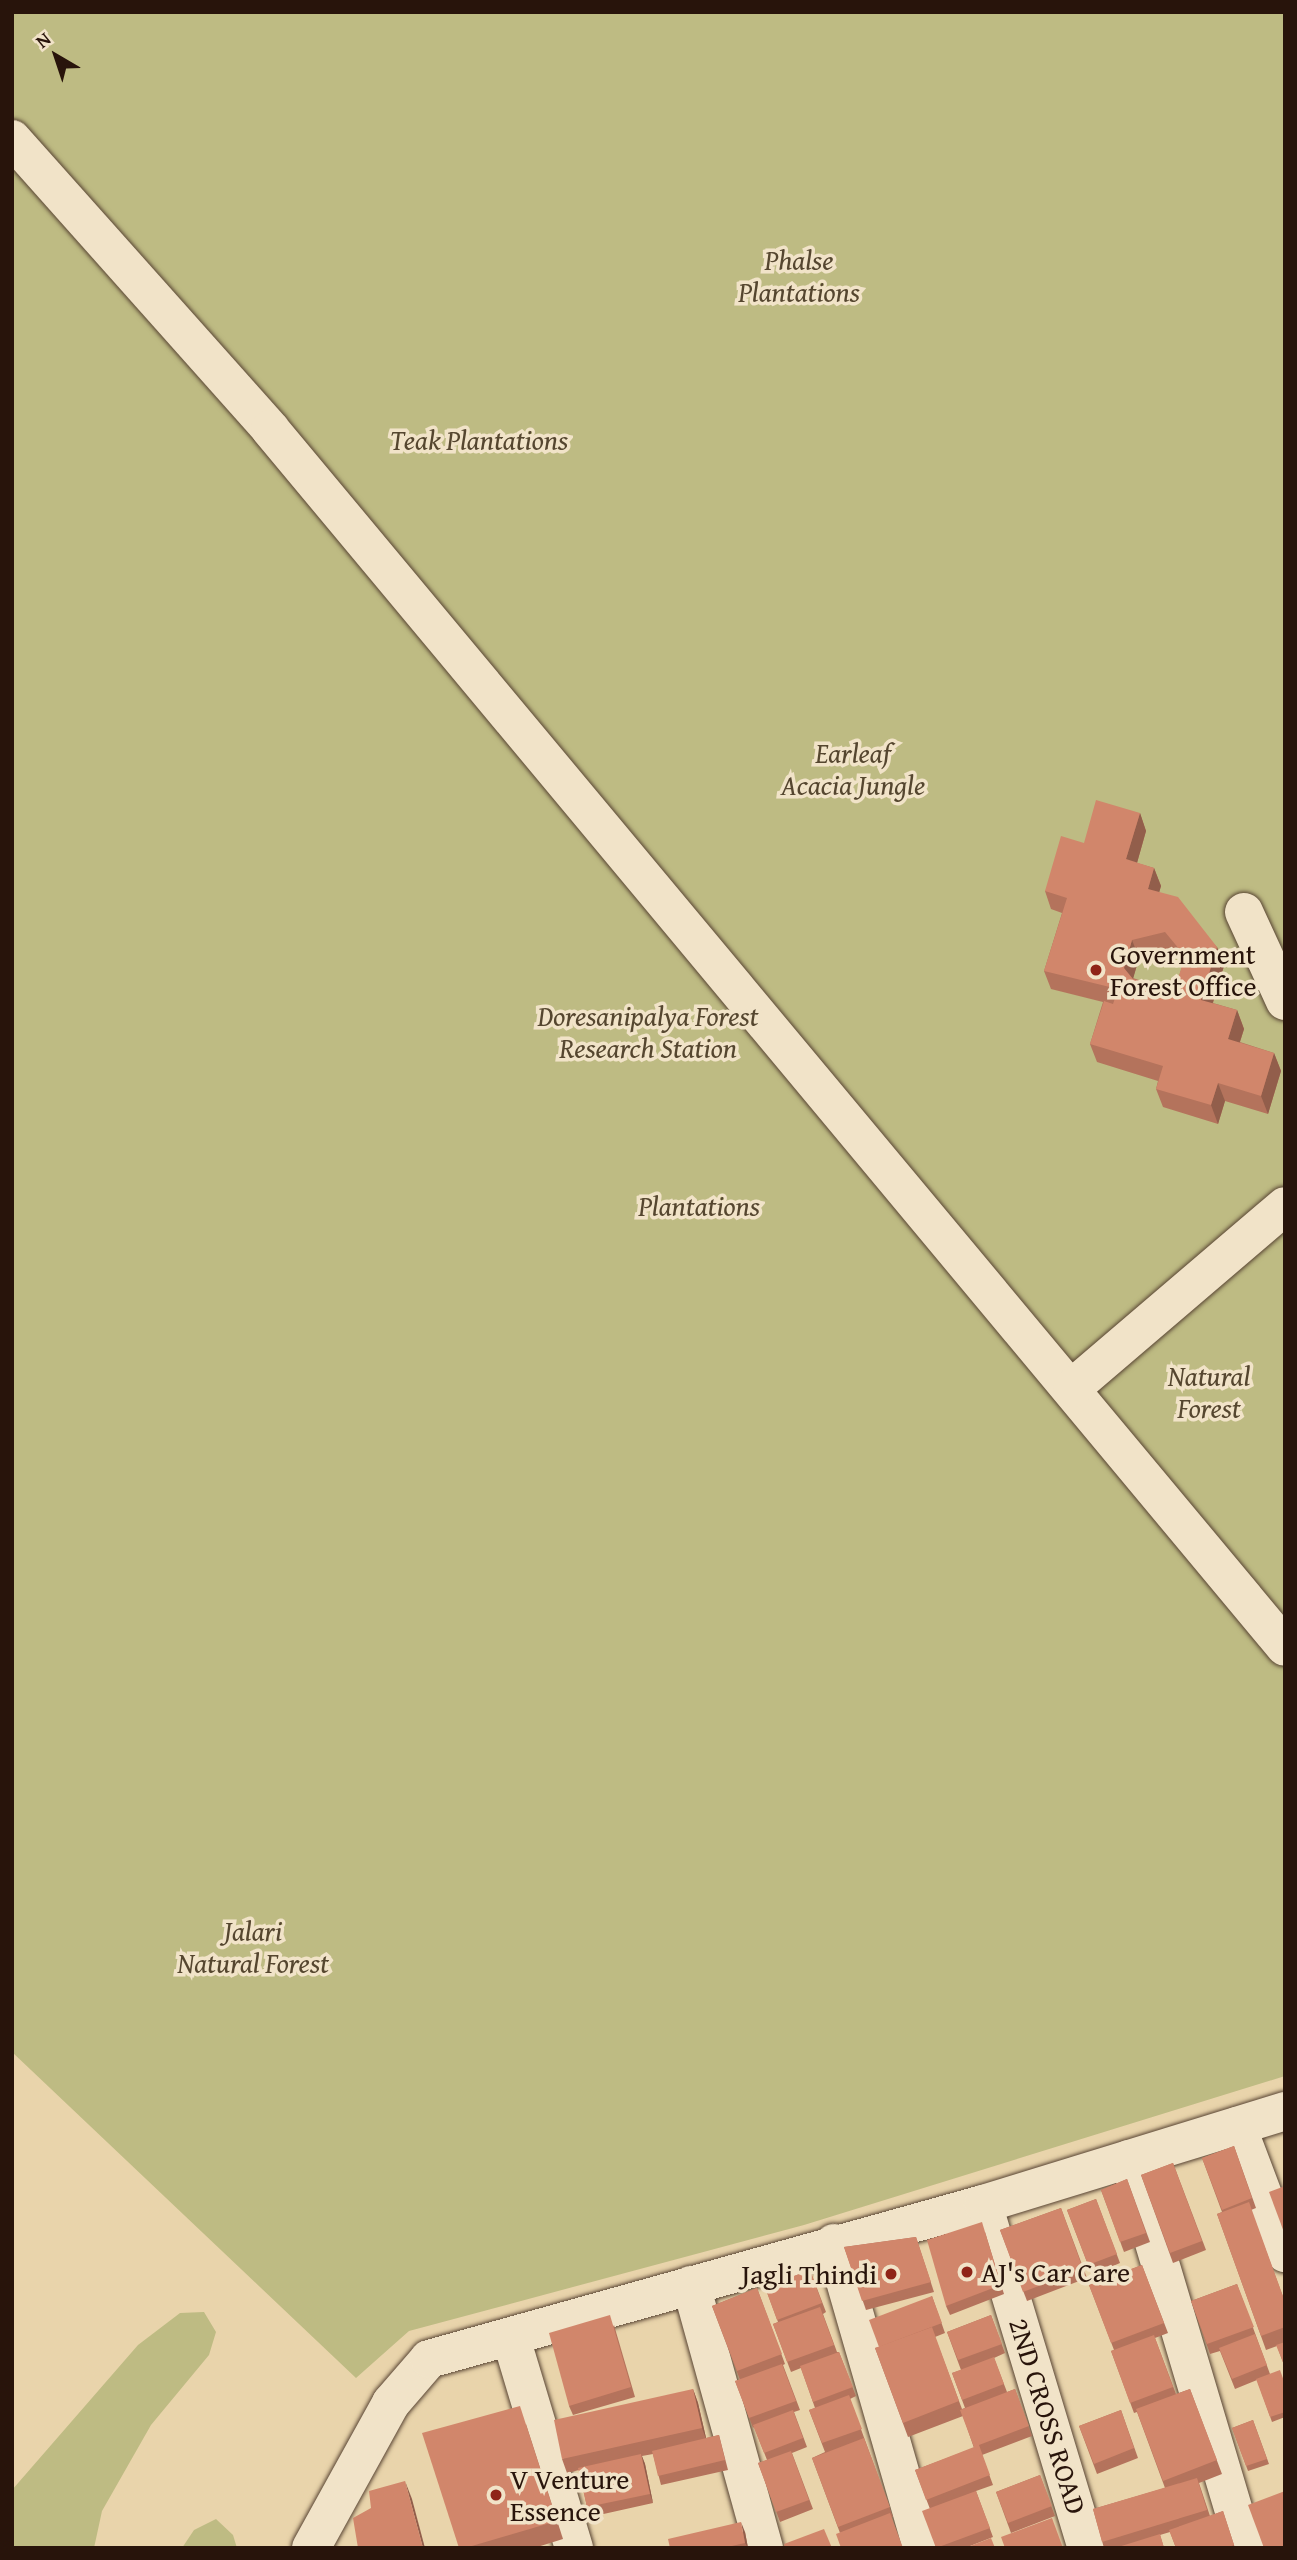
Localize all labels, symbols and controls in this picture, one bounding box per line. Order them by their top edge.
north arrow [21,21,91,91]
text: N [29,25,57,55]
park label: Phalse Plantations [738,243,860,309]
park label: Teak Plantations [390,423,568,457]
park label: Earleaf Acacia Jungle [781,736,925,802]
place label: Government Forest Office [1110,937,1257,1003]
marker: Government Forest Office [1088,962,1104,978]
park label: Doresanipalya Forest Research Station [538,999,758,1065]
park label: Plantations [638,1189,760,1223]
park label: Natural Forest [1168,1359,1250,1425]
park label: Jalari Natural Forest [177,1914,329,1980]
place label: AJ's Car Care [981,2255,1130,2289]
place label: Jagli Thindi [741,2257,877,2291]
marker: AJ's Car Care [959,2264,975,2280]
marker: Jagli Thindi [883,2266,899,2282]
street label: 2ND CROSS ROAD [1002,2314,1094,2518]
place label: V Venture Essence [510,2462,629,2528]
marker: V Venture Essence [488,2487,504,2503]

